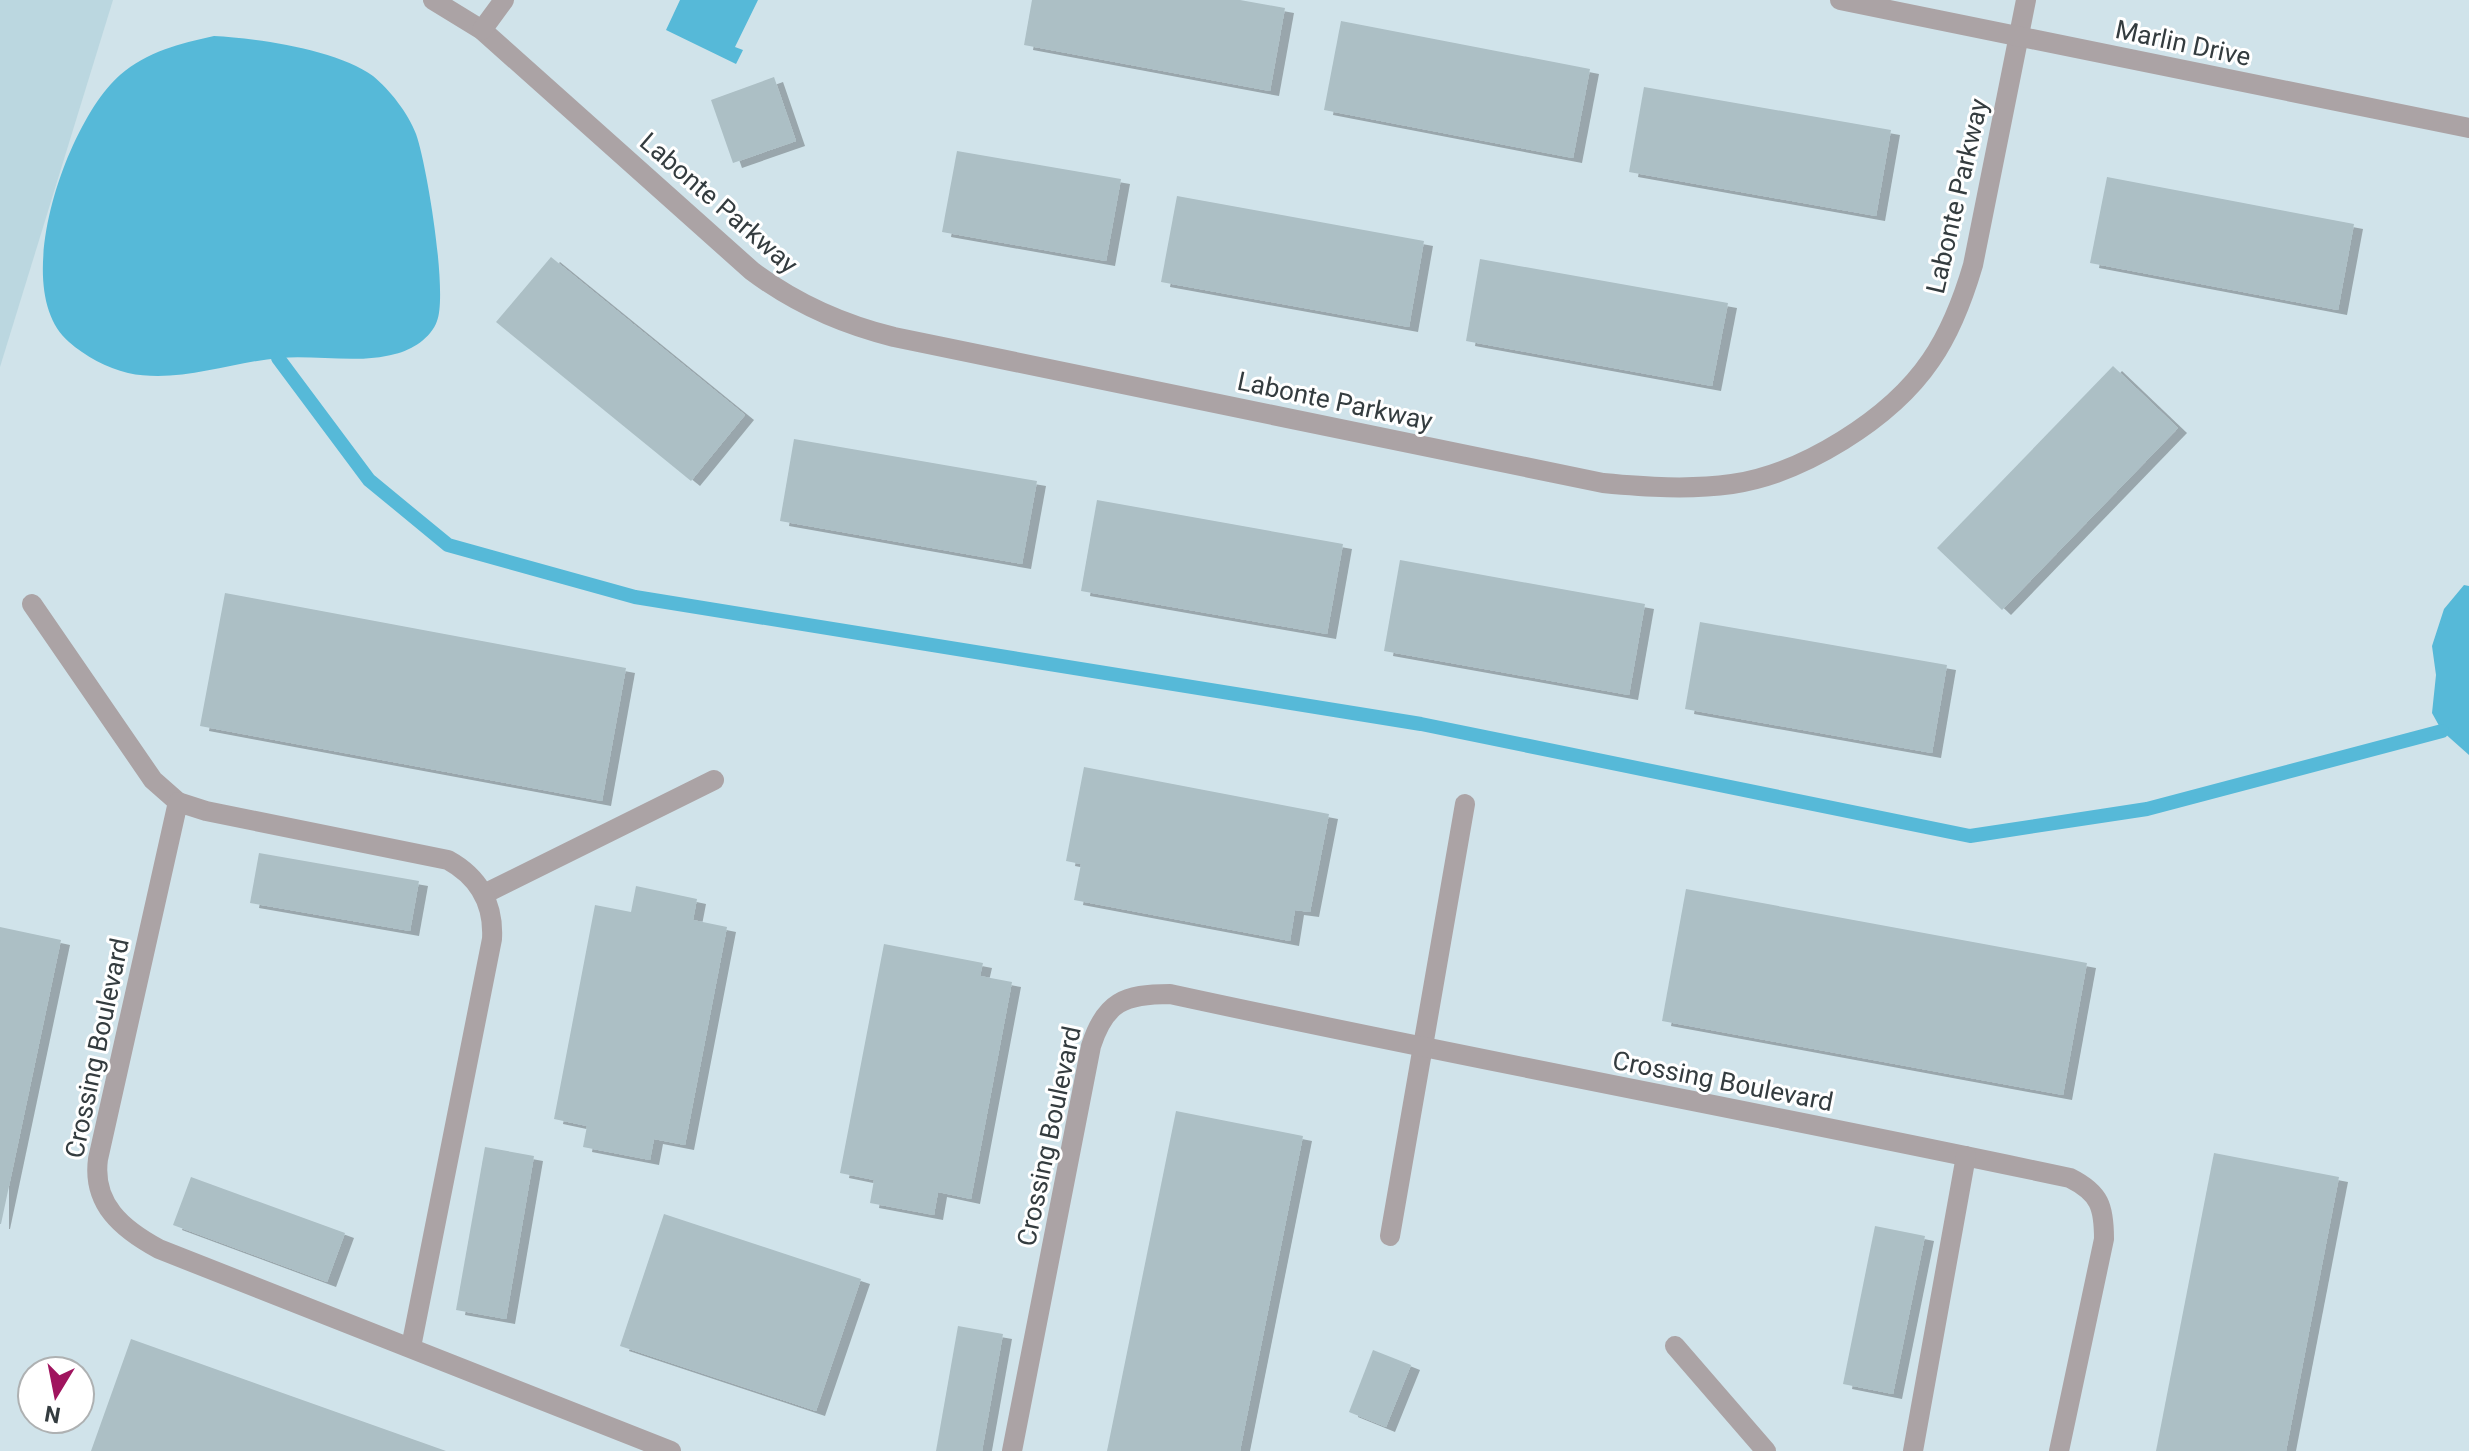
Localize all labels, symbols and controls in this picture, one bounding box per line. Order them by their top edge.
street label: Marlin Drive [2113,14,2253,72]
street label: Labonte Parkway [1920,96,1994,296]
street label: Labonte Parkway [634,126,804,280]
street label: Labonte Parkway [1235,366,1435,436]
street label: Crossing Boulevard [59,935,135,1161]
street label: Crossing Boulevard [1011,1023,1087,1249]
street label: Crossing Boulevard [1610,1045,1836,1117]
north arrow [16,1355,96,1435]
text: N [43,1401,62,1428]

